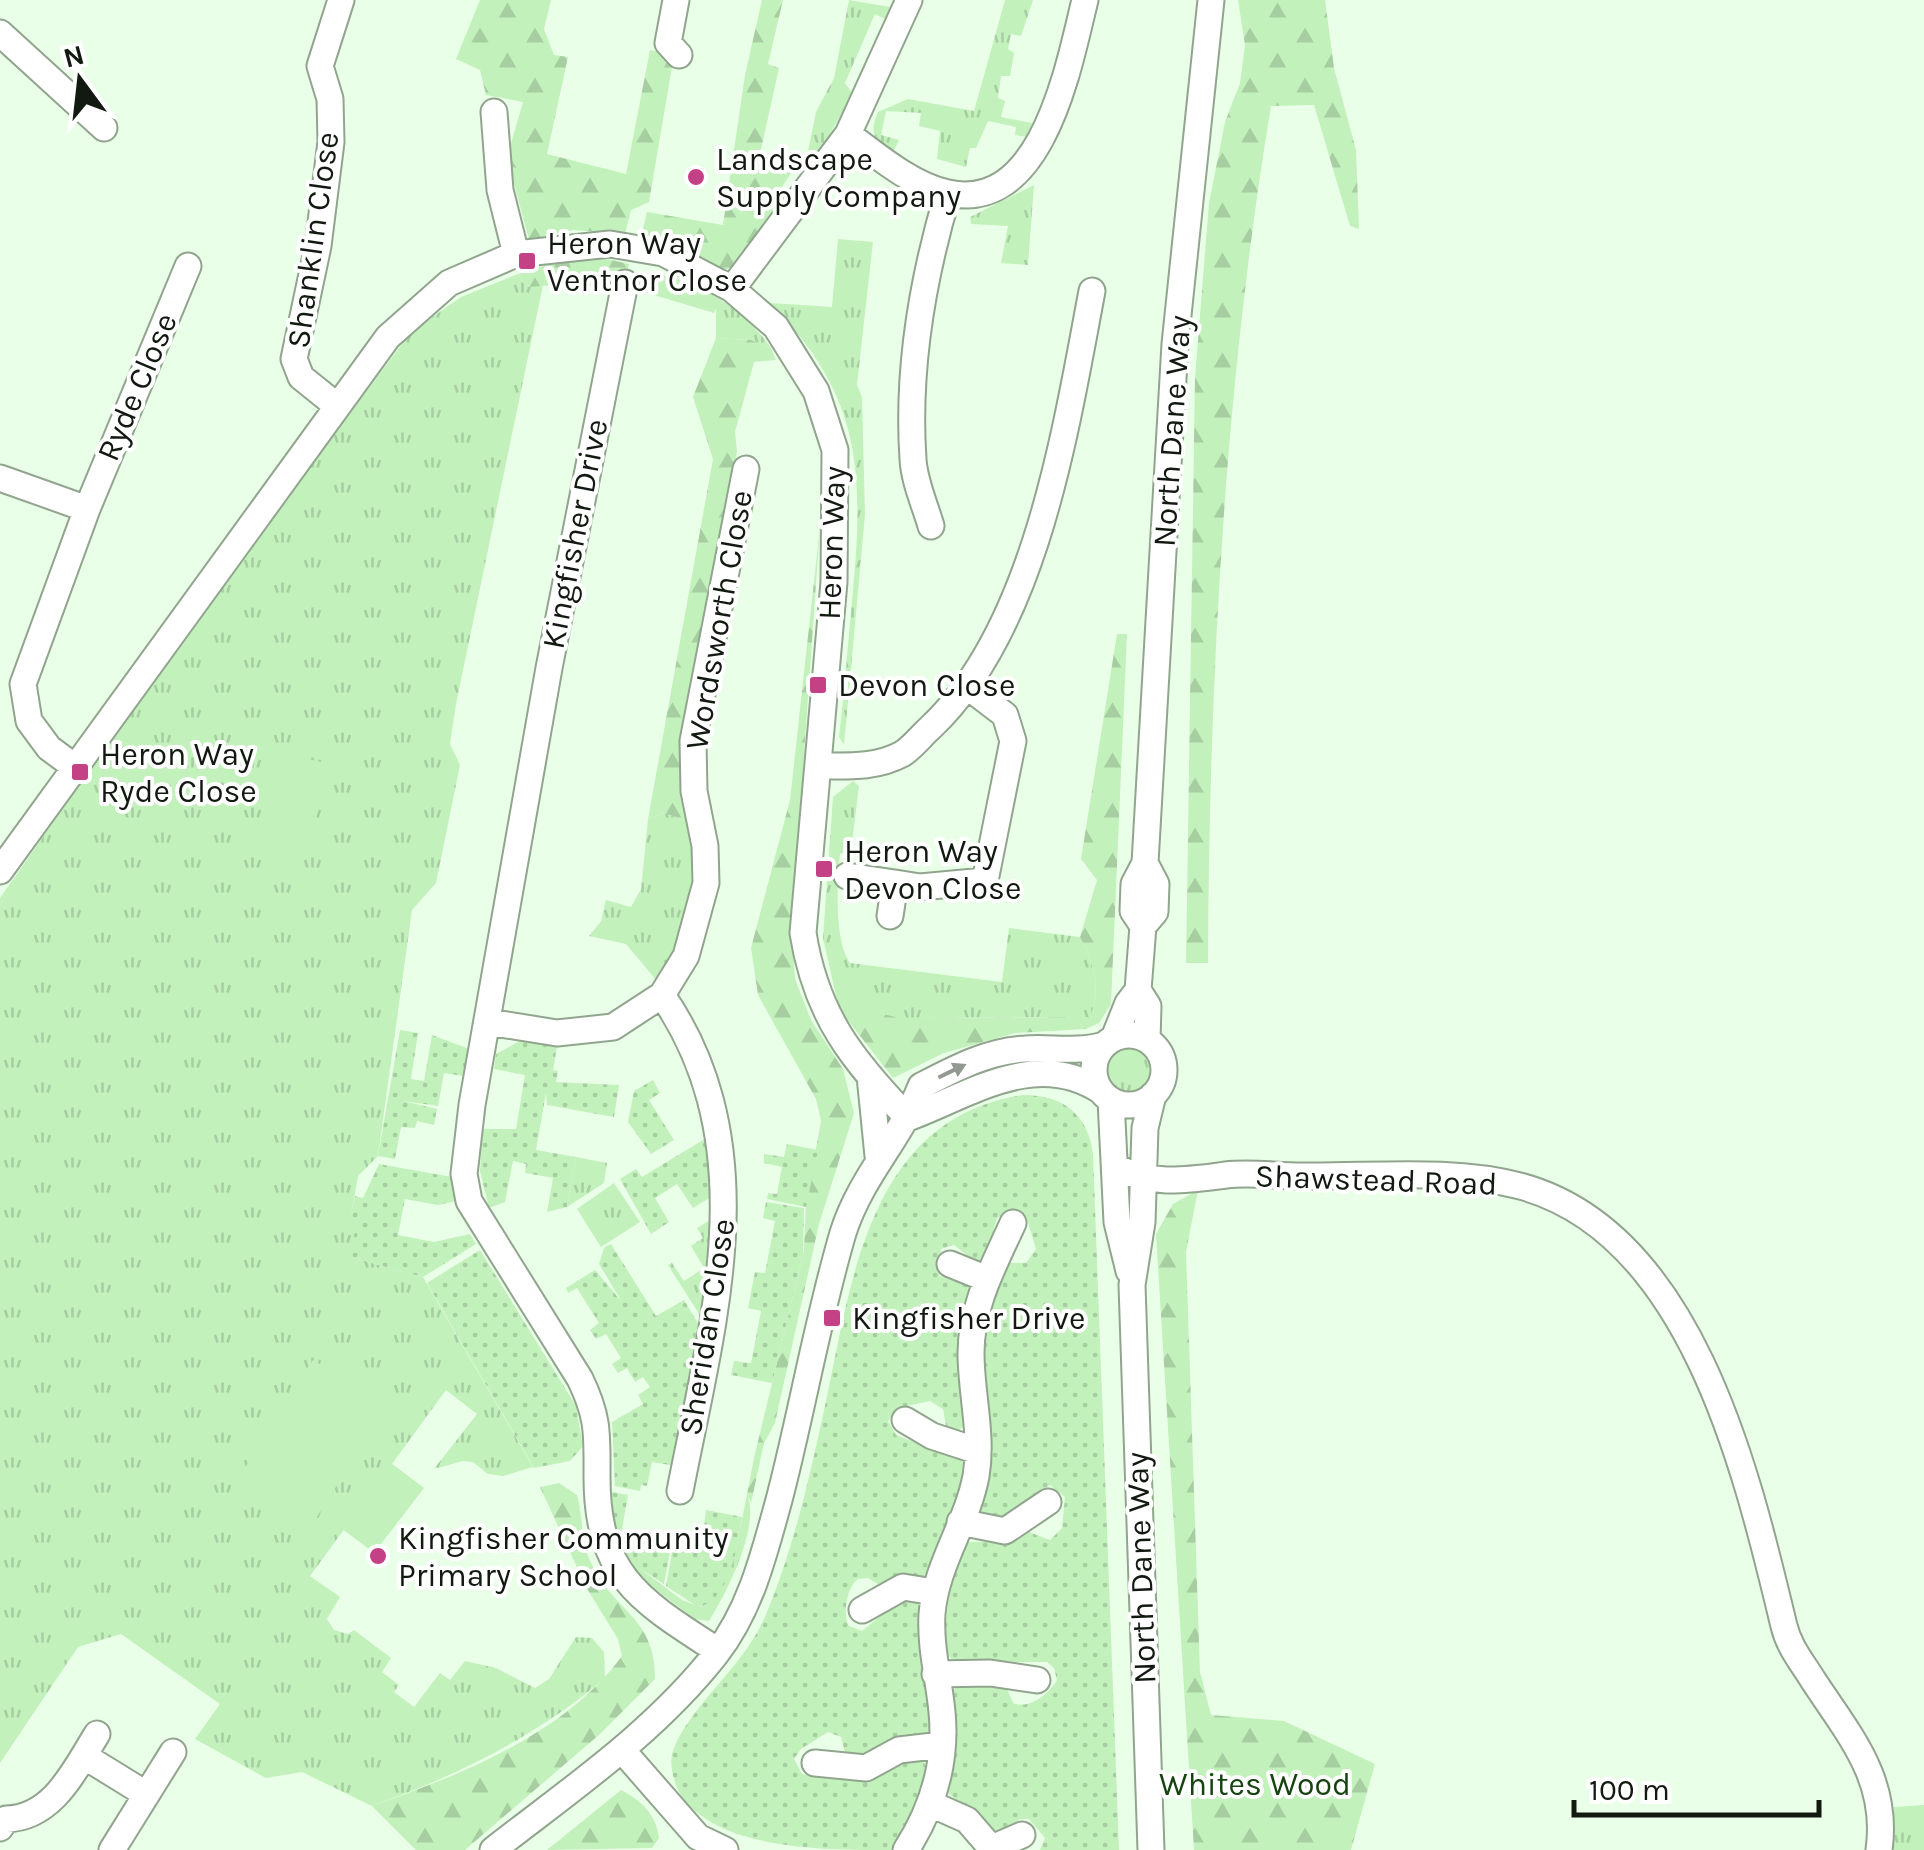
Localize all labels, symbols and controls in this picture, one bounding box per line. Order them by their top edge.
north arrow [30,30,130,130]
text: N [60,38,88,75]
street label: Shanklin Close [279,129,347,351]
place label: Landscape Supply Company [716,141,961,215]
marker: Landscape Supply Company [685,166,707,188]
place label: Heron Way Ventnor Close [547,225,747,299]
marker: Heron Way Ventnor Close [516,250,538,272]
street label: Ryde Close [89,308,185,466]
street label: North Dane Way [1145,314,1199,548]
street label: Kingfisher Drive [535,416,615,652]
street label: Heron Way [811,465,853,621]
street label: Wordsworth Close [678,487,760,753]
place label: Devon Close [838,667,1015,704]
marker: Devon Close [807,674,829,696]
place label: Heron Way Ryde Close [100,736,257,810]
marker: Heron Way Ryde Close [69,761,91,783]
place label: Heron Way Devon Close [844,833,1021,907]
marker: Heron Way Devon Close [813,858,835,880]
one-way arrow [937,1062,966,1079]
street label: Shawstead Road [1254,1157,1498,1203]
street label: Sheridan Close [672,1216,742,1438]
place label: Kingfisher Drive [852,1300,1085,1337]
marker: Kingfisher Drive [821,1307,843,1329]
street label: North Dane Way [1118,1451,1164,1685]
place label: Kingfisher Community Primary School [398,1520,729,1594]
marker: Kingfisher Community Primary School [367,1545,389,1567]
scale bar [1574,1755,1819,1817]
park label: Whites Wood [1159,1766,1351,1803]
text: 100 m [1589,1772,1670,1808]

